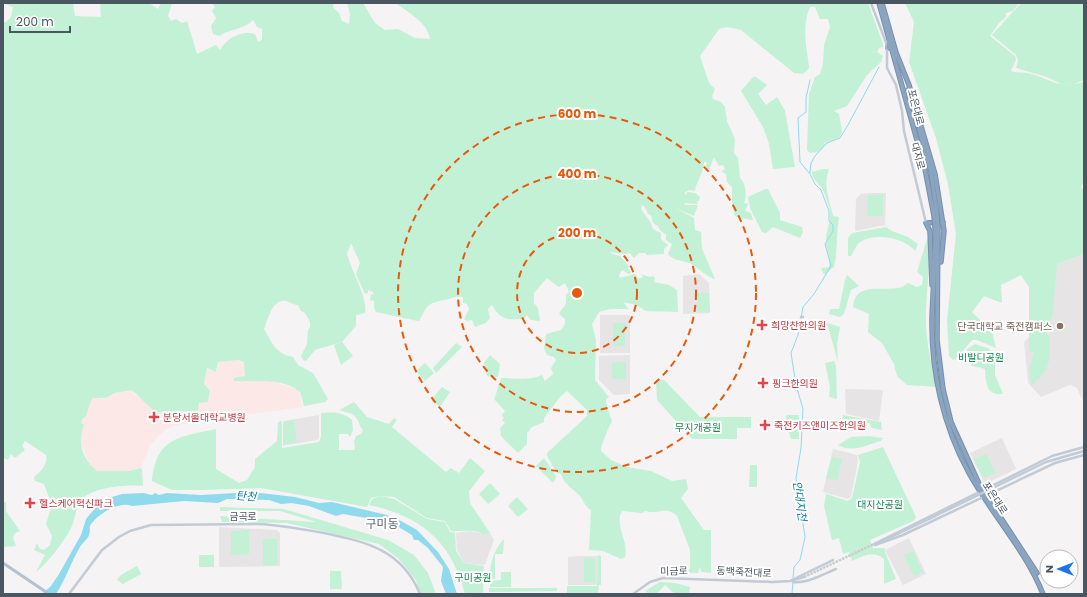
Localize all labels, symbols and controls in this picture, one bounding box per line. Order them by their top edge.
scale bar [10,8,70,34]
text: 200 m [16,13,54,30]
street label: 포은대로 [904,87,928,127]
text: 600 m [558,105,597,122]
street label: 대지로 [907,141,929,171]
text: 400 m [557,165,597,182]
text: 200 m [558,224,596,241]
centre of rings [570,286,584,300]
place label: 희망찬한의원 [771,318,826,333]
marker: 희망찬한의원 [756,319,768,331]
place label: 단국대학교 죽전캠퍼스 [957,319,1052,334]
marker: 단국대학교 죽전캠퍼스 [1055,321,1065,331]
park label: 비발디공원 [958,350,1004,365]
place label: 핑크한의원 [772,376,818,391]
marker: 핑크한의원 [757,377,769,389]
place label: 분당서울대학교병원 [163,410,246,425]
marker: 분당서울대학교병원 [148,411,160,423]
place label: 죽전키즈앤미즈한의원 [774,418,866,433]
marker: 죽전키즈앤미즈한의원 [759,419,771,431]
park label: 무지개공원 [675,420,721,435]
street label: 포은대로 [979,478,1011,518]
water label: 안대지천 [789,480,811,524]
water label: 탄천 [235,487,259,505]
place label: 헬스케어혁신파크 [39,496,113,511]
marker: 헬스케어혁신파크 [24,497,36,509]
park label: 대지산공원 [857,497,903,512]
street label: 금곡로 [229,509,257,524]
district label: 구미동 [365,515,399,532]
north arrow [1039,549,1079,589]
street label: 미금로 [660,563,688,579]
street label: 동백죽전대로 [716,563,772,581]
text: N [1041,565,1057,573]
park label: 구미공원 [455,570,491,585]

